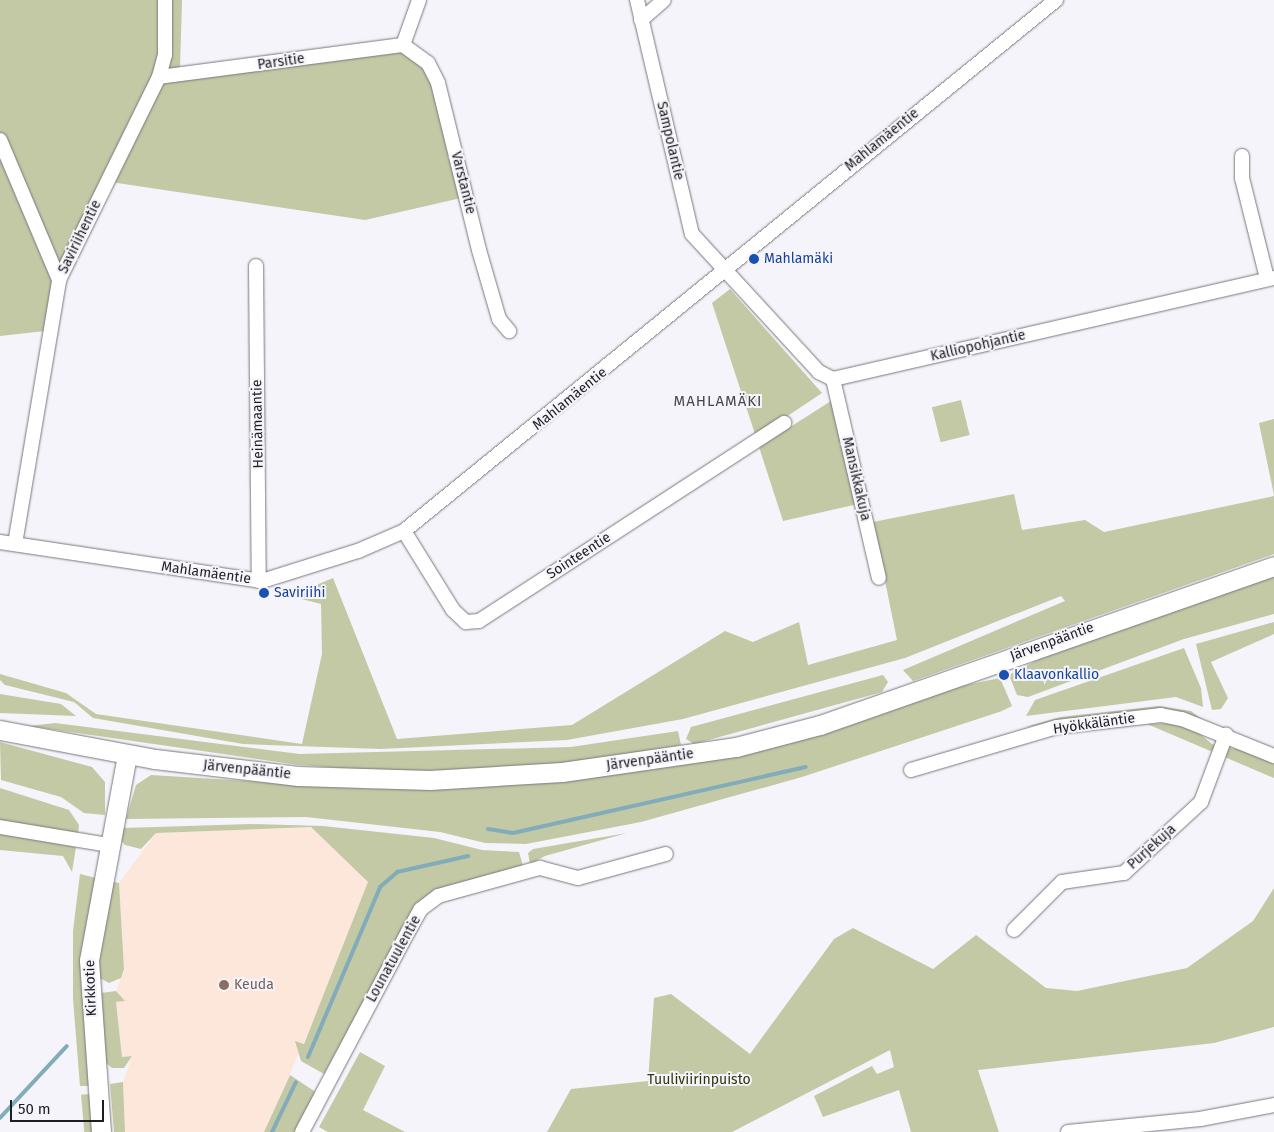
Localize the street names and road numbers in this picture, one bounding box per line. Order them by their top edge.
street label: Parsitie [256,50,306,74]
street label: Sampolantie [653,100,687,182]
street label: Mahlamäentie [842,105,922,175]
street label: Varstantie [447,150,479,216]
street label: Saviriihentie [55,197,105,277]
street label: Kalliopohjantie [929,327,1027,365]
street label: Mahlamäentie [530,364,610,434]
street label: Heinämaantie [249,379,267,469]
street label: Mansikkakuja [838,435,874,523]
street label: Sointeentie [544,529,614,583]
street label: Mahlamäentie [160,558,252,588]
street label: Järvenpääntie [1008,619,1096,665]
street label: Hyökkäläntie [1052,710,1136,738]
street label: Järvenpääntie [605,746,695,774]
street label: Järvenpääntie [202,757,292,783]
street label: Purjekuja [1124,821,1180,873]
street label: Lounatuulentie [363,913,425,1005]
street label: Kirkkotie [82,959,100,1017]

